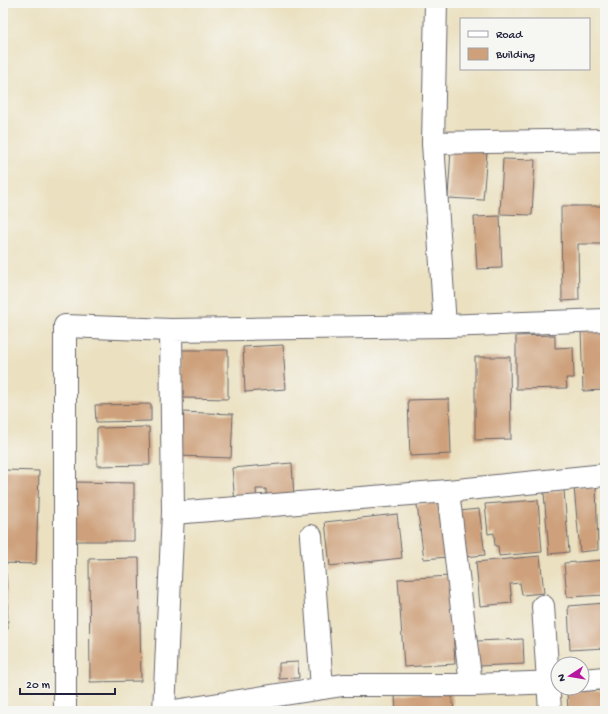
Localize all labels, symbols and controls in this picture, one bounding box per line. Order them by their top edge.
legend [460,18,590,70]
text: Road [496,29,523,43]
text: Building [495,49,535,63]
north arrow [550,656,590,696]
scale bar [20,670,115,696]
text: N [556,673,569,682]
text: 20 m [26,679,51,693]

